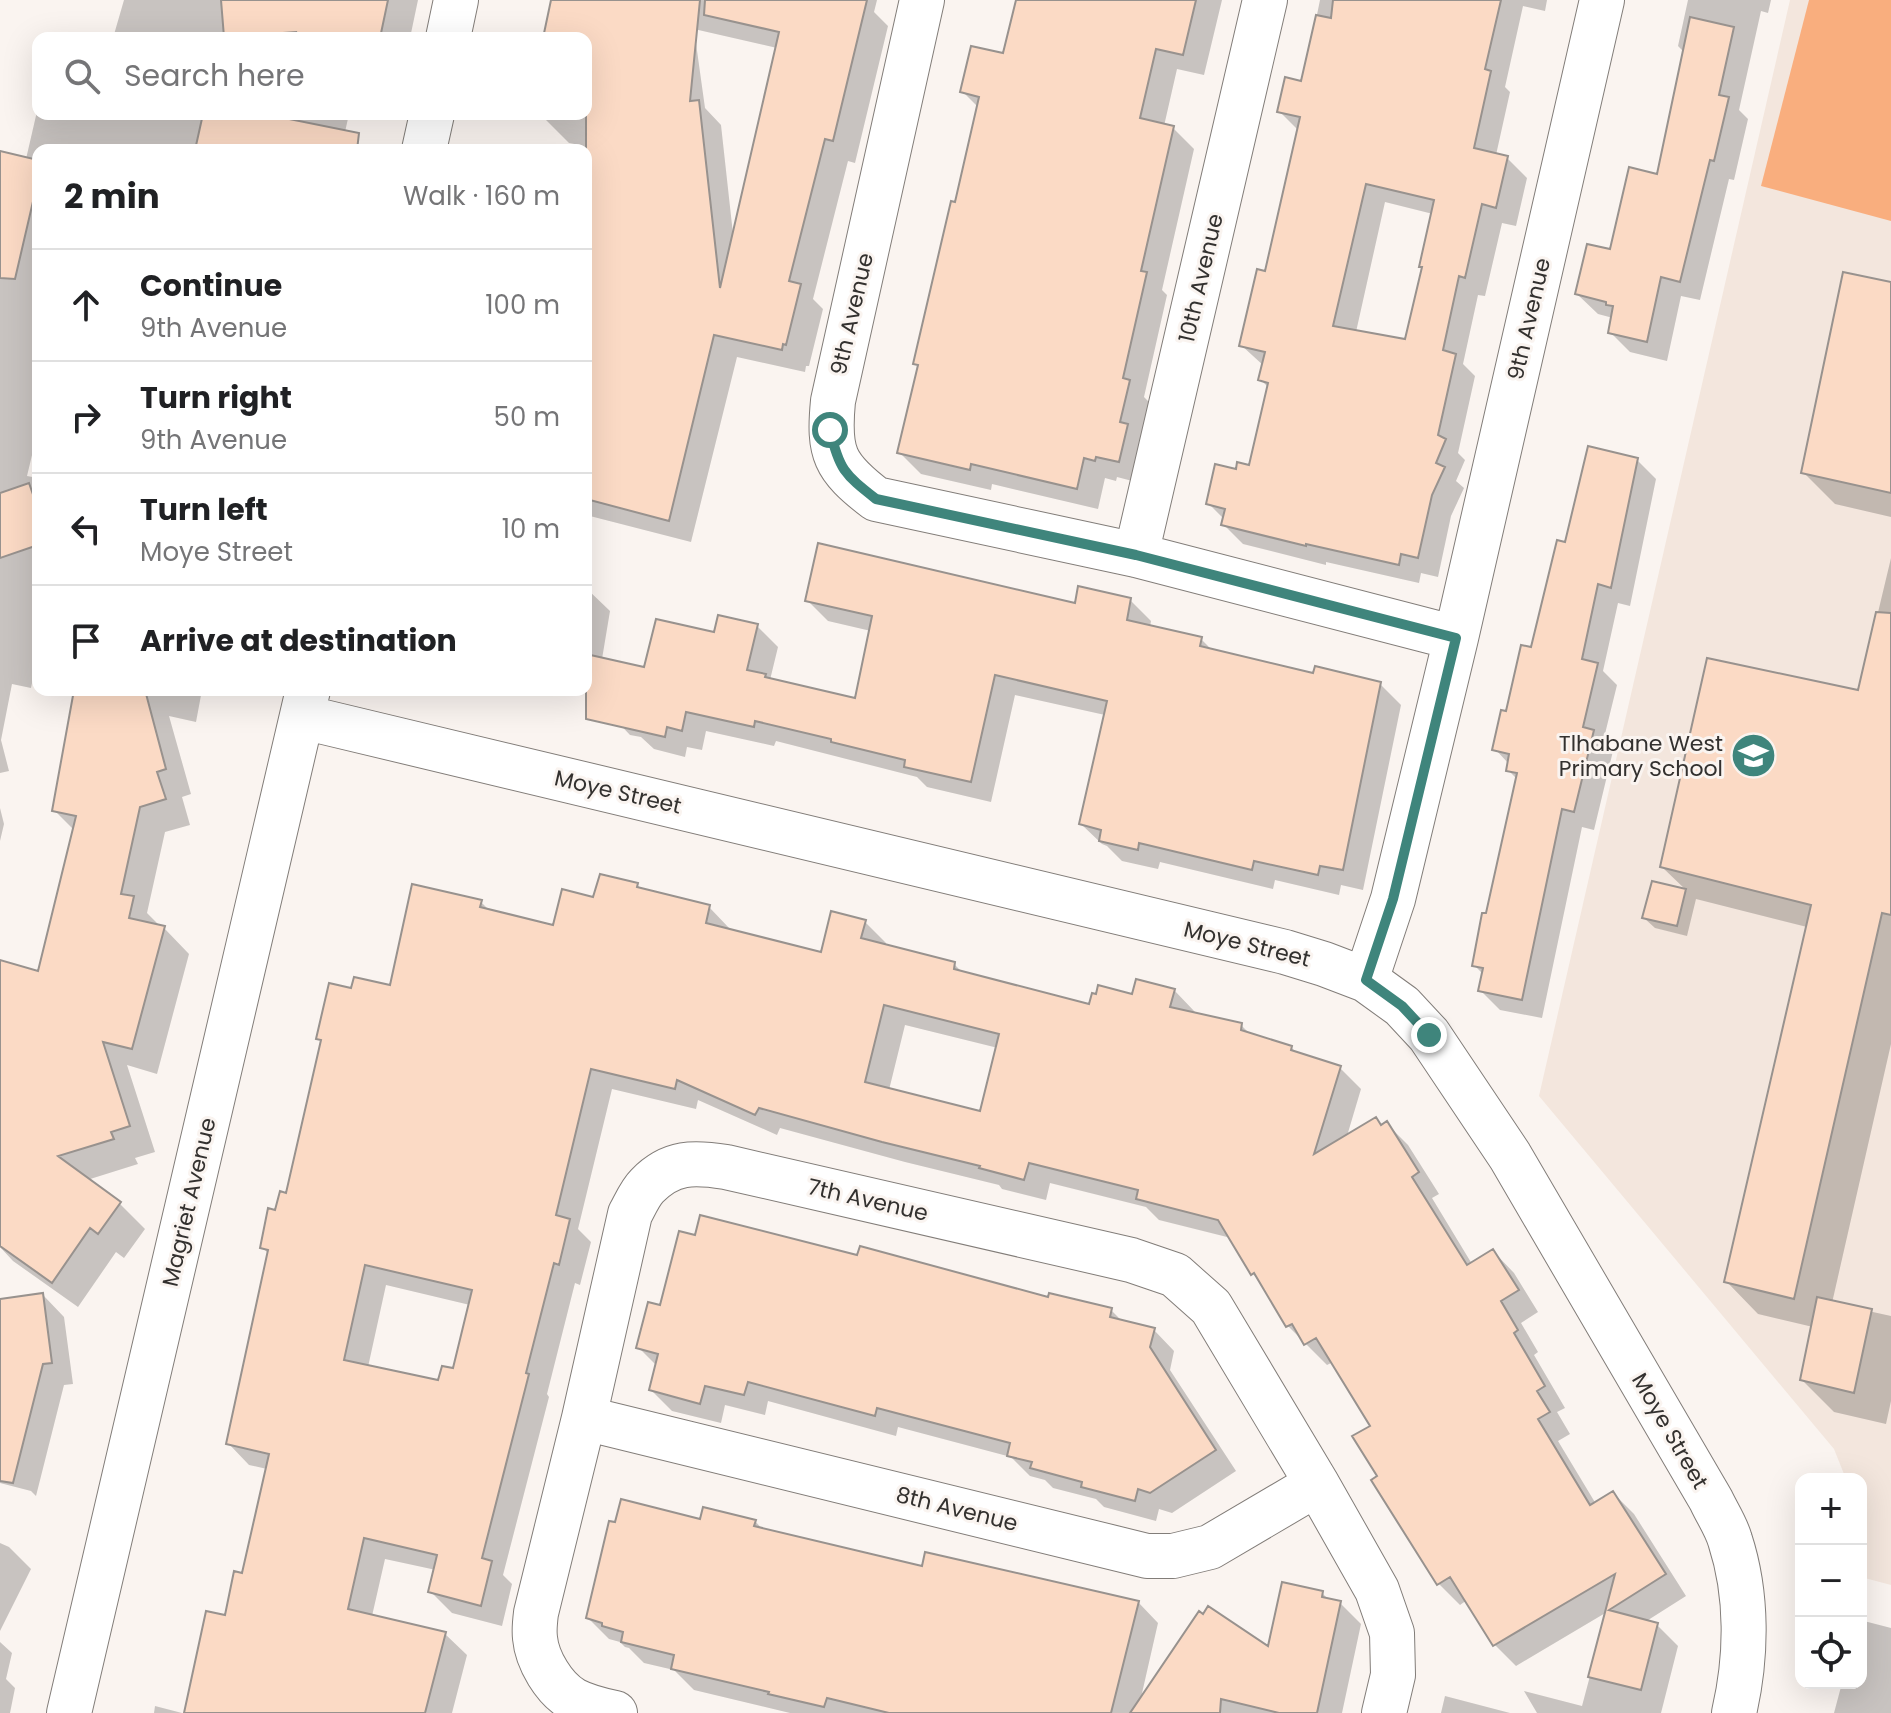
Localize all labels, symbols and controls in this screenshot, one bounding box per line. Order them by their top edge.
search box [32,32,592,120]
icon: search [60,54,104,98]
text: Search here [124,54,305,97]
text: 2 min [64,172,160,220]
text: Walk · 160 m [403,178,560,214]
street label: 10th Avenue [1171,210,1231,346]
street label: 9th Avenue [823,250,881,378]
street label: 9th Avenue [1500,255,1558,383]
text: Continue [140,264,282,307]
icon: ahead [64,283,108,327]
text: 100 m [485,287,560,323]
text: 9th Avenue [140,310,287,346]
text: Turn right [140,376,292,419]
icon: right [64,395,108,439]
text: 50 m [494,399,560,435]
route start [812,412,848,448]
text: 9th Avenue [140,422,287,458]
text: Turn left [140,488,268,531]
icon: left [64,507,108,551]
text: 10 m [502,511,560,547]
text: Moye Street [140,534,293,570]
icon: arrive [64,619,108,663]
text: Arrive at destination [140,619,457,662]
place label: Tlhabane West Primary School [1559,728,1723,784]
school or university icon: Tlhabane West Primary School [1730,732,1778,780]
street label: Moye Street [551,762,685,822]
street label: Moye Street [1180,913,1314,975]
route end [1411,1017,1447,1053]
street label: Magriet Avenue [155,1115,223,1289]
street label: 7th Avenue [805,1171,931,1229]
street label: Moye Street [1624,1367,1716,1495]
map controls [1795,1473,1867,1689]
button: + [1795,1473,1867,1545]
street label: 8th Avenue [893,1479,1021,1539]
button: − [1795,1545,1867,1617]
button: locate [1795,1617,1867,1689]

